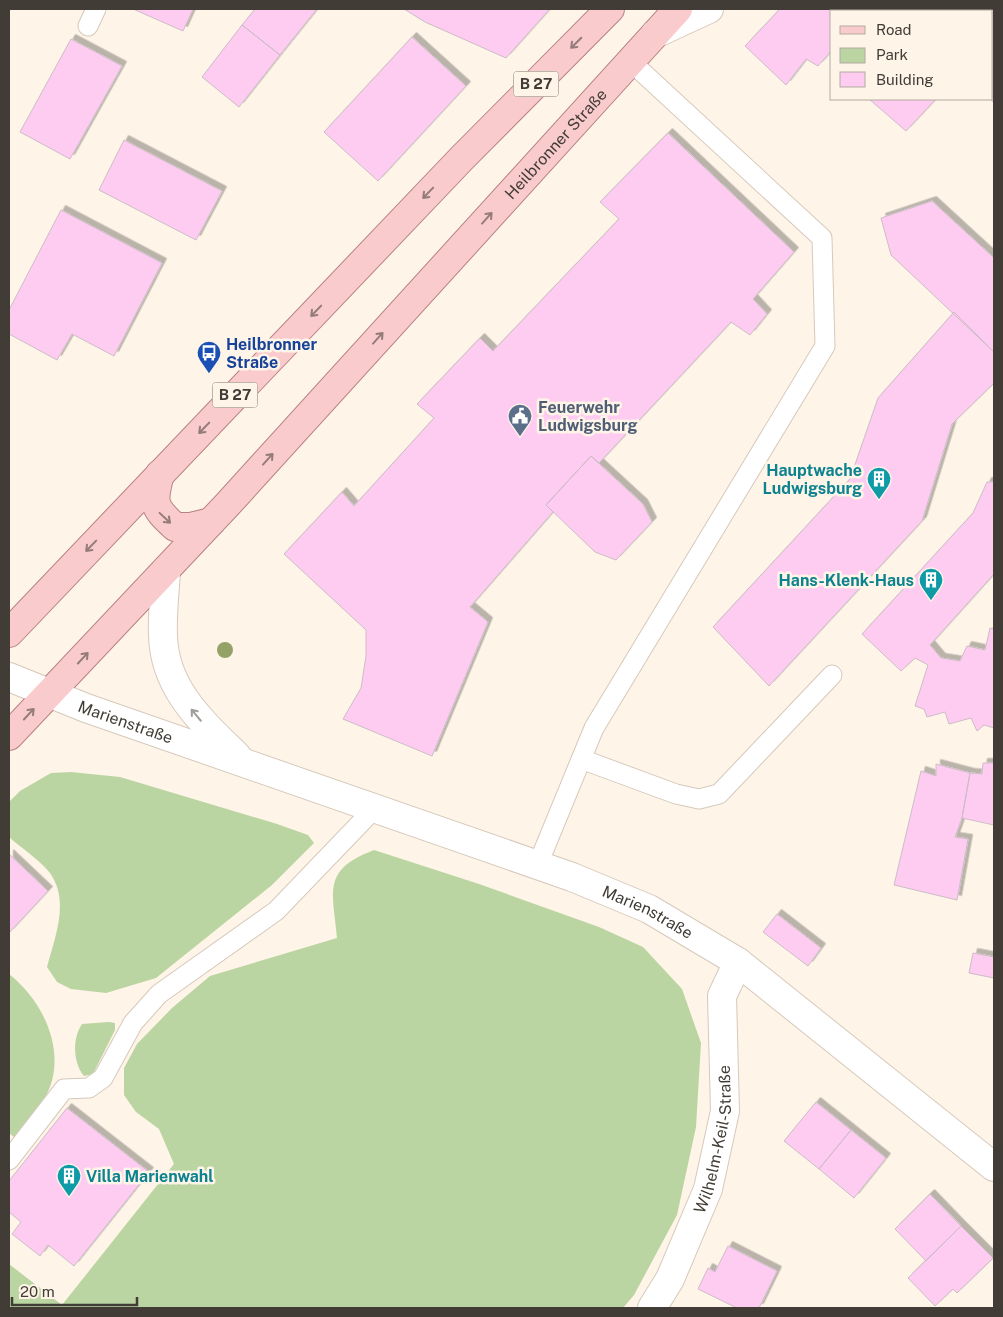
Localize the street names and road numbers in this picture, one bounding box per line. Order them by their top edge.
road number: B 27 [514,72,558,96]
street label: Heilbronner Straße [501,85,611,203]
road number: B 27 [212,382,258,408]
street label: Marienstraße [75,697,175,747]
street label: Marienstraße [600,882,696,943]
street label: Wilhelm-Keil-Straße [690,1065,735,1216]

